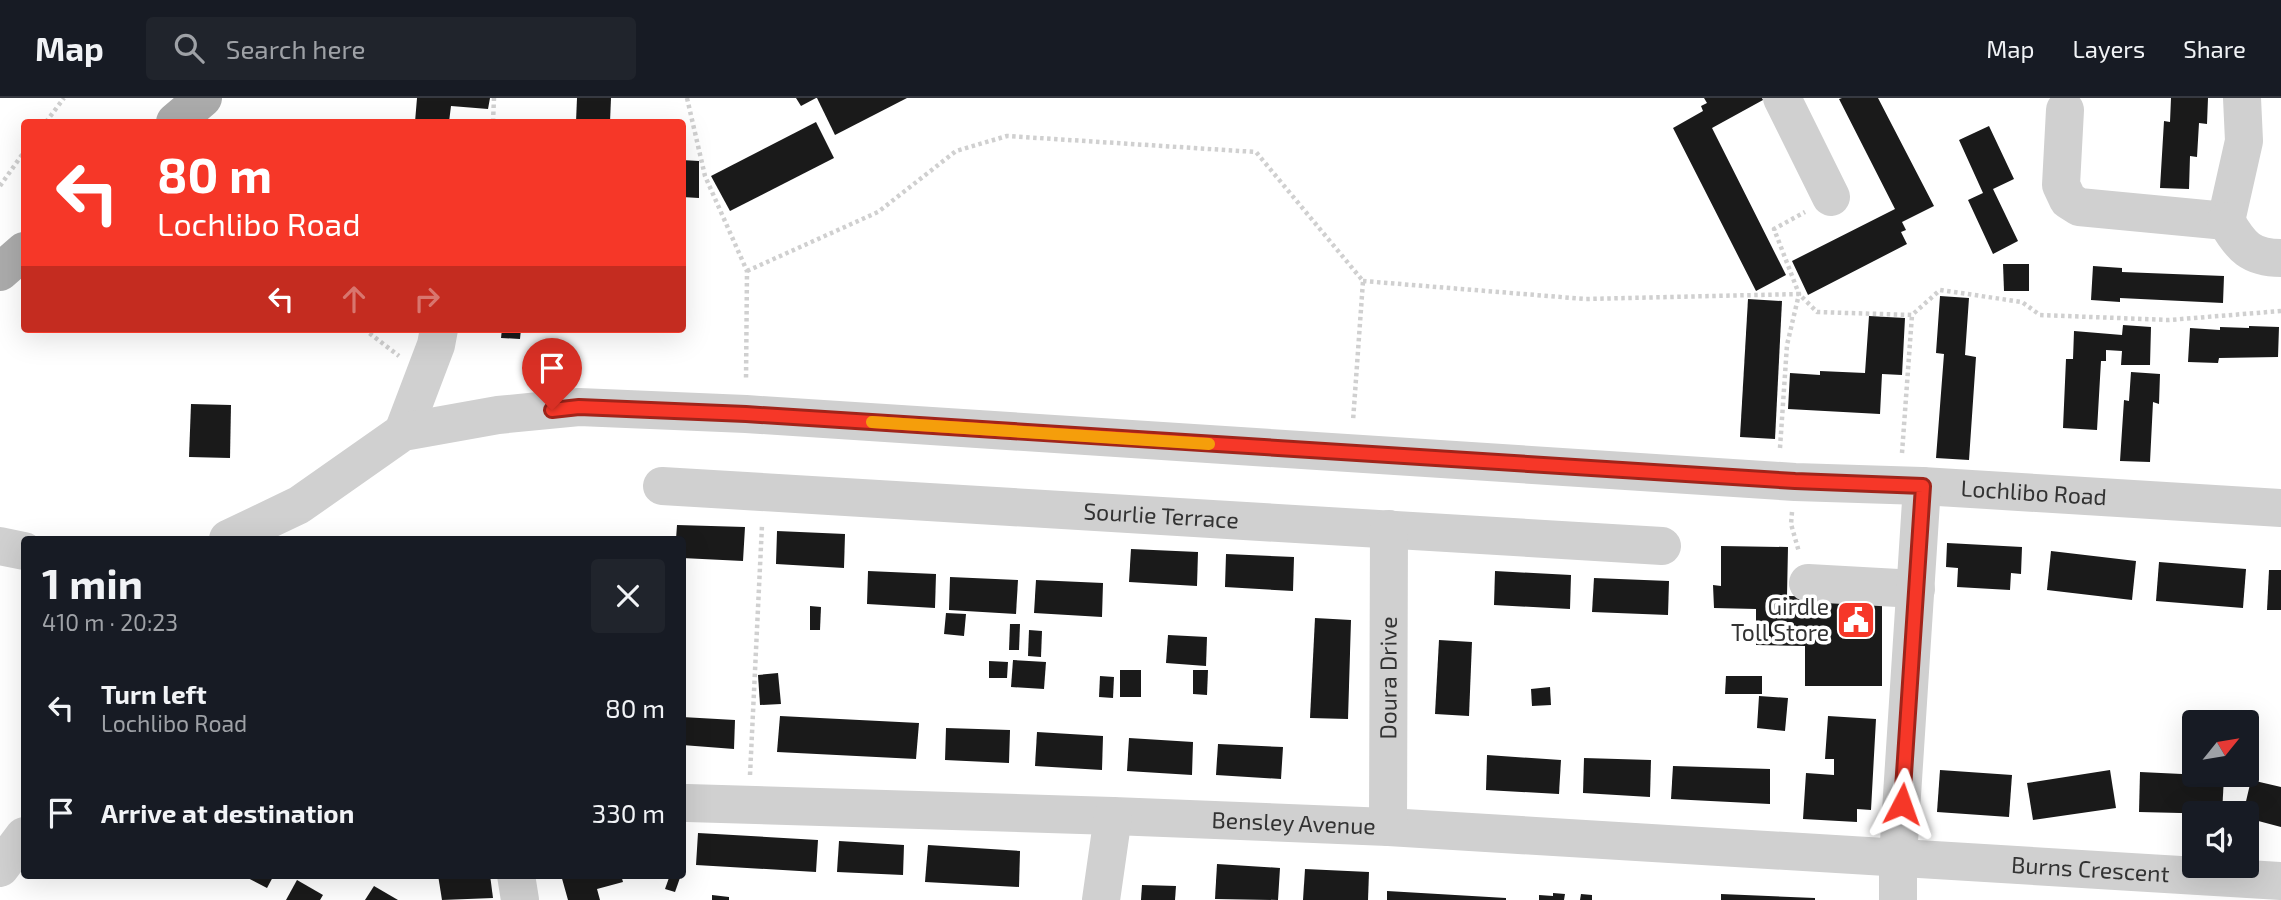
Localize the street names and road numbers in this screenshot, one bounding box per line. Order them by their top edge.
street label: Lochlibo Road [1960,473,2108,510]
street label: Sourlie Terrace [1083,496,1240,534]
street label: Doura Drive [1373,616,1402,740]
street label: Bensley Avenue [1211,805,1376,839]
street label: Burns Crescent [2010,850,2171,887]

